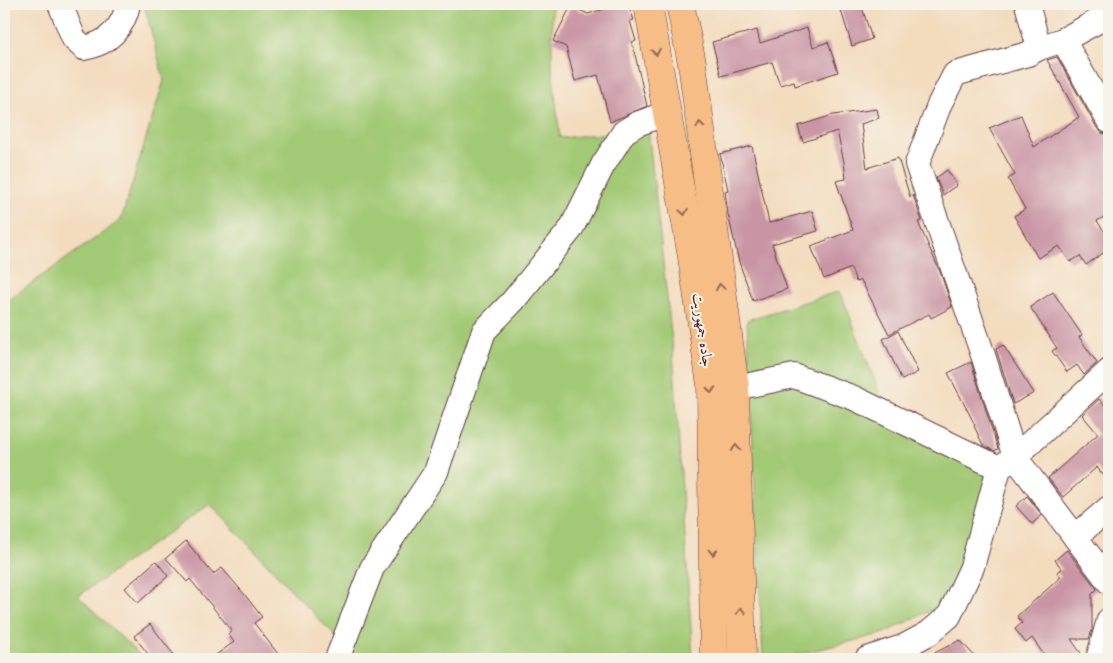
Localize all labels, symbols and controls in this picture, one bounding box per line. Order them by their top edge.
one-way arrow [651,47,661,56]
one-way arrow [695,121,705,130]
one-way arrow [679,208,689,216]
one-way arrow [716,282,726,291]
street label: جاده جمهوریت [688,292,714,368]
one-way arrow [705,386,716,394]
one-way arrow [731,444,742,452]
one-way arrow [708,549,718,557]
one-way arrow [736,606,747,614]

